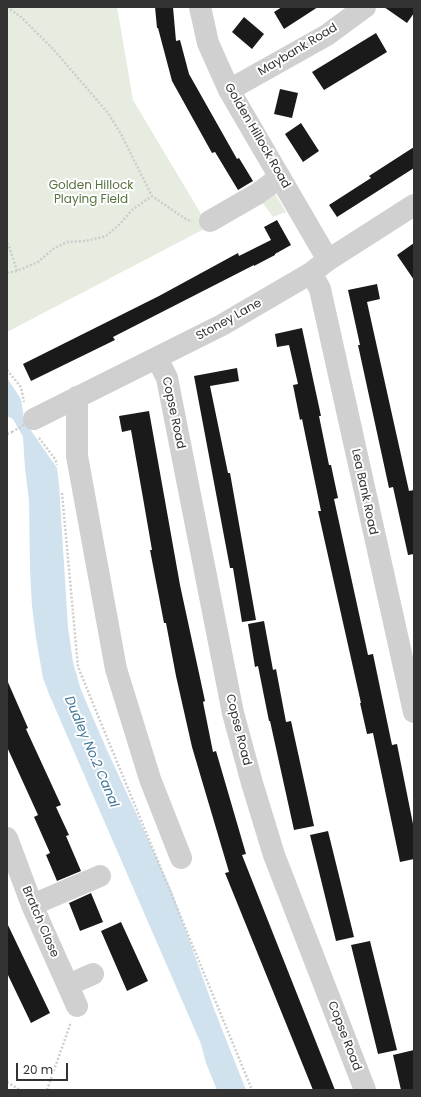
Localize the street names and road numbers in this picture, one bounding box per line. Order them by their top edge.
street label: Maybank Road [256,21,340,79]
street label: Golden Hillock Road [221,81,293,191]
street label: Stoney Lane [194,296,264,344]
street label: Copse Road [158,376,188,450]
street label: Lea Bank Road [348,448,380,536]
street label: Copse Road [222,693,254,767]
street label: Bratch Close [19,884,61,960]
street label: Copse Road [324,999,364,1073]

